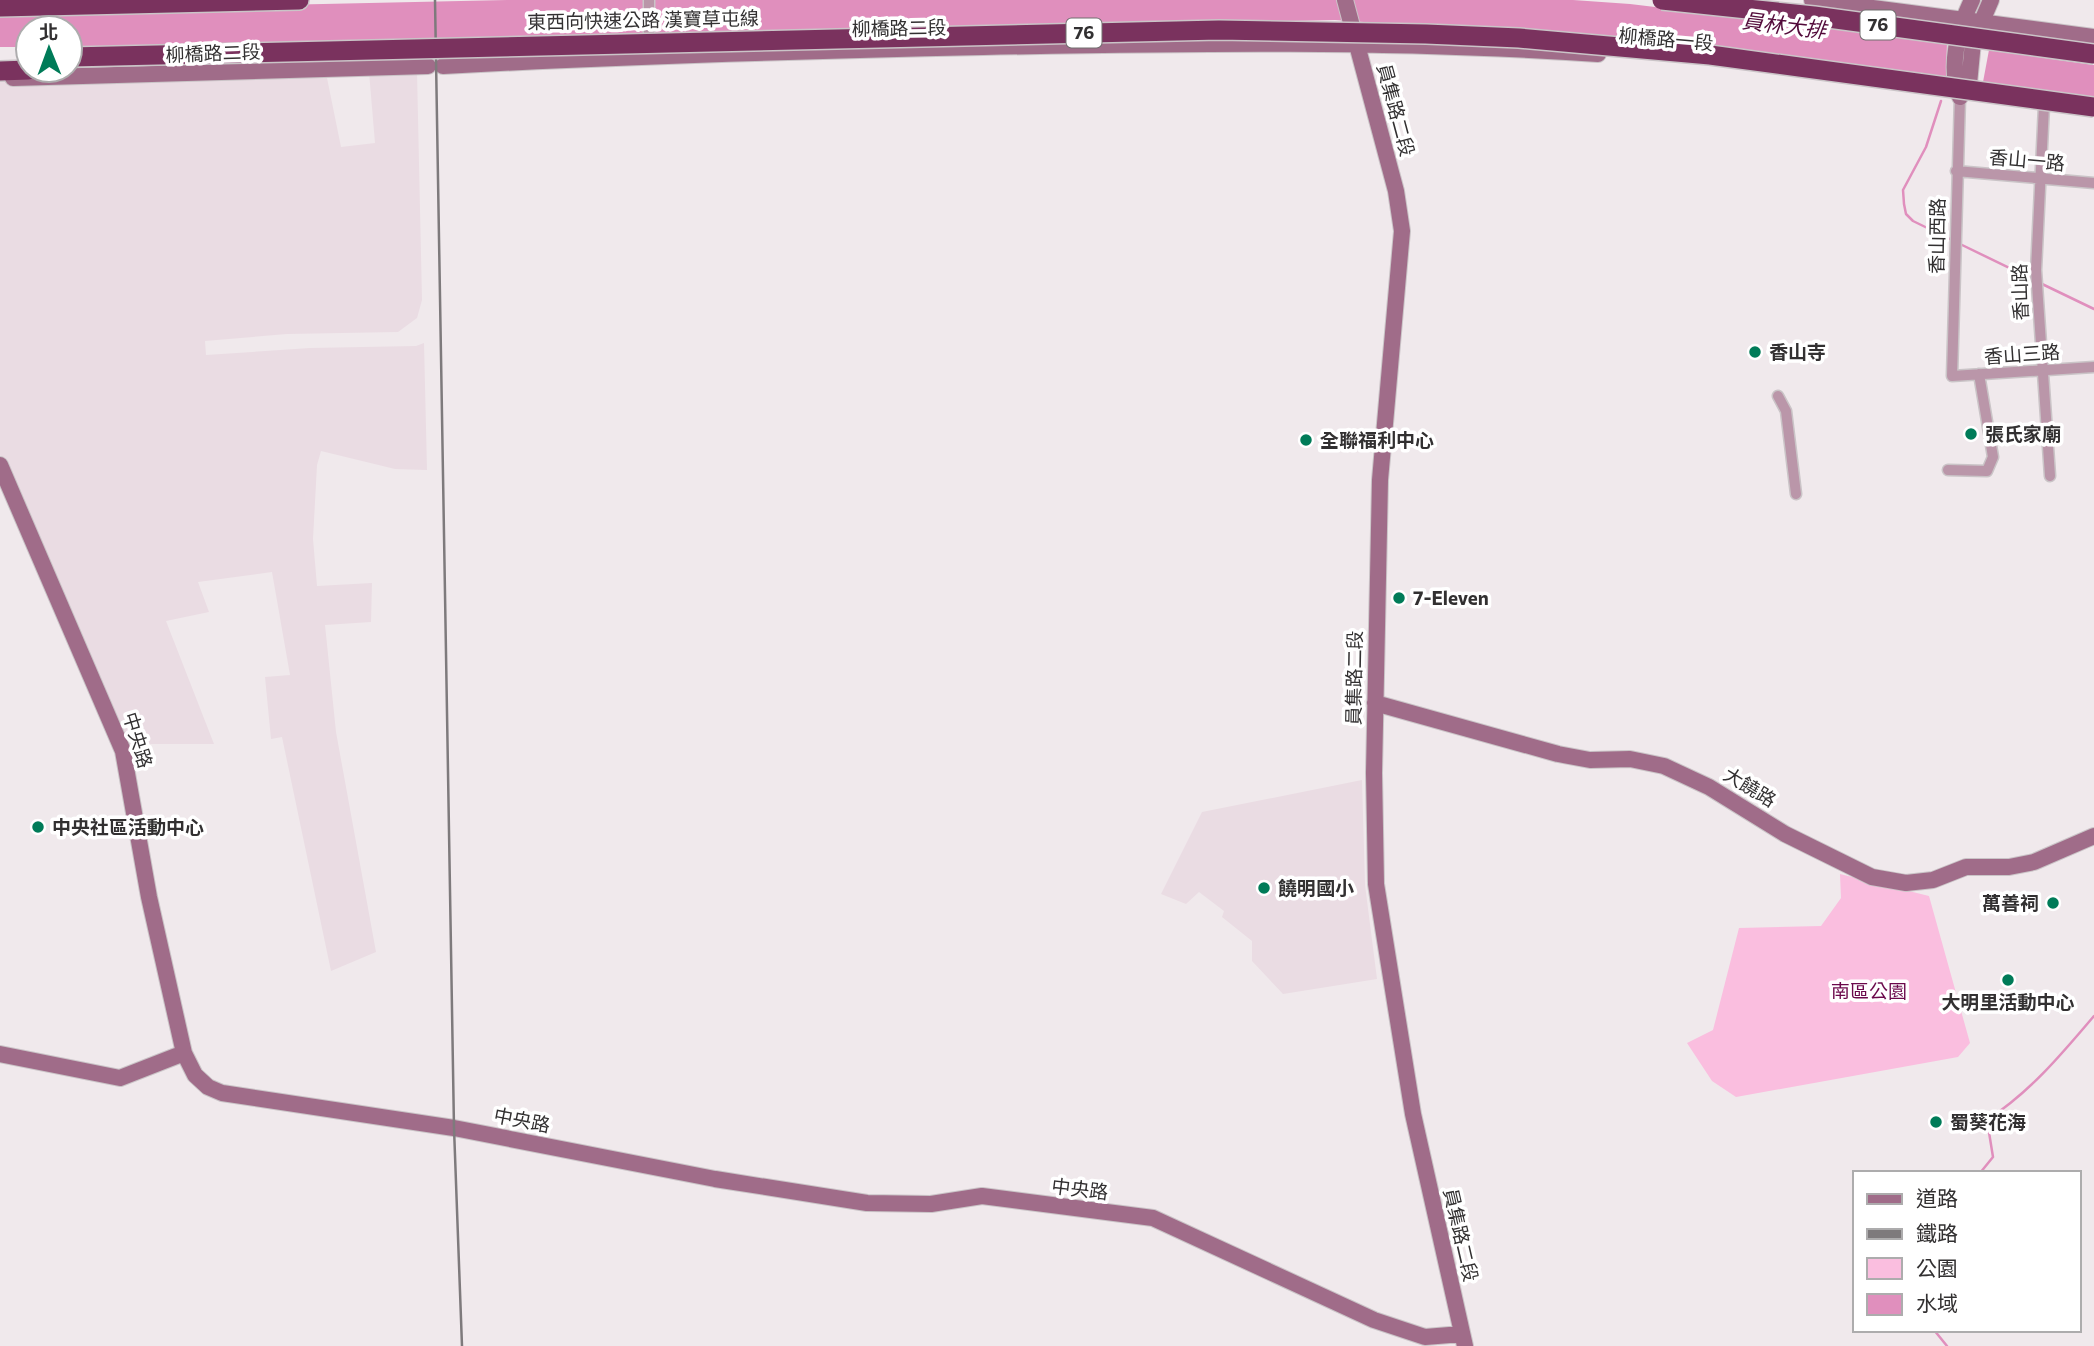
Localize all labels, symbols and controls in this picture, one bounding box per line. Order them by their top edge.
street label: 東西向快速公路 漢寶草屯線 [527,6,759,33]
water label: 員林大排 [1741,7,1830,42]
road number: 76 [1860,10,1896,40]
north arrow [14,14,84,84]
street label: 柳橋路二段 [851,15,947,40]
road number: 76 [1066,18,1102,48]
text: 北 [39,20,58,43]
street label: 柳橋路一段 [1618,23,1714,54]
street label: 柳橋路二段 [165,39,261,66]
street label: 員集路二段 [1373,61,1420,159]
street label: 香山一路 [1988,145,2066,174]
street label: 香山西路 [1924,198,1949,274]
street label: 香山路 [2007,263,2032,321]
street label: 香山三路 [1983,339,2061,368]
place label: 香山寺 [1769,340,1826,363]
marker: 香山寺 [1747,344,1763,360]
place label: 張氏家廟 [1985,422,2061,445]
marker: 張氏家廟 [1963,426,1979,442]
place label: 全聯福利中心 [1320,428,1434,451]
marker: 全聯福利中心 [1298,432,1314,448]
place label: 7-Eleven [1413,586,1489,609]
marker: 7-Eleven [1391,590,1407,606]
street label: 員集路二段 [1341,630,1366,726]
street label: 中央路 [119,709,158,770]
street label: 大饒路 [1720,762,1781,811]
place label: 中央社區活動中心 [52,815,204,838]
marker: 中央社區活動中心 [30,819,46,835]
place label: 饒明國小 [1278,876,1354,899]
marker: 饒明國小 [1256,880,1272,896]
place label: 萬善祠 [1982,891,2039,914]
marker: 萬善祠 [2045,895,2061,911]
marker: 大明里活動中心 [2000,972,2016,988]
park label: 南區公園 [1831,979,1907,1002]
place label: 大明里活動中心 [1941,990,2075,1013]
street label: 中央路 [492,1103,552,1136]
place label: 蜀葵花海 [1950,1110,2026,1133]
marker: 蜀葵花海 [1928,1114,1944,1130]
legend [1853,1171,2080,1332]
street label: 中央路 [1050,1174,1110,1203]
text: 道路 [1916,1185,1958,1210]
street label: 員集路二段 [1440,1186,1483,1284]
text: 鐵路 [1916,1220,1958,1245]
text: 公園 [1916,1255,1958,1280]
text: 水域 [1916,1290,1958,1315]

